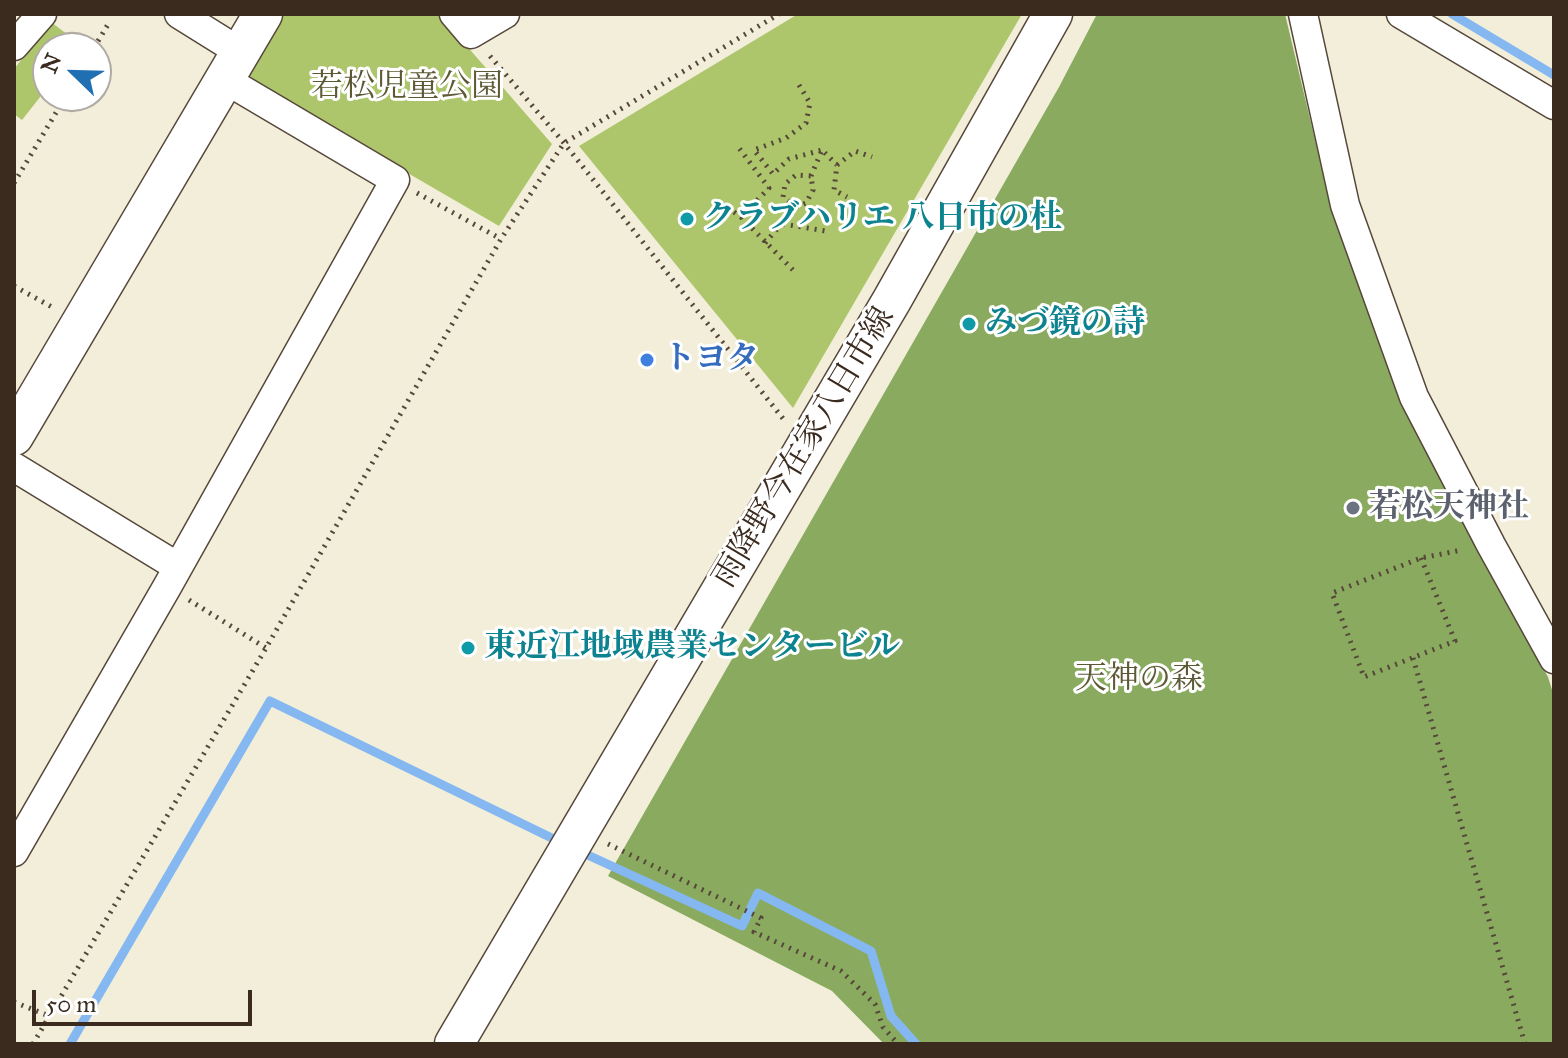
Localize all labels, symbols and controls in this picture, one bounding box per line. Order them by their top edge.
north arrow [32,32,112,112]
text: N [35,49,67,77]
park label: 若松児童公園 [311,69,503,107]
place label: クラブハリエ 八日市の杜 [703,200,1062,238]
marker: クラブハリエ 八日市の杜 [678,210,696,228]
street label: 雨降野今在家八日市線 [706,301,904,595]
place label: みづ鏡の詩 [985,305,1145,343]
marker: みづ鏡の詩 [960,315,978,333]
place label: トヨタ [663,341,759,379]
marker: トヨタ [638,351,656,369]
place label: 若松天神社 [1369,489,1529,527]
marker: 若松天神社 [1344,499,1362,517]
place label: 東近江地域農業センタービル [484,629,900,667]
marker: 東近江地域農業センタービル [459,639,477,657]
park label: 天神の森 [1075,661,1203,699]
scale bar [36,974,256,1024]
text: 50 m [46,989,96,1019]

